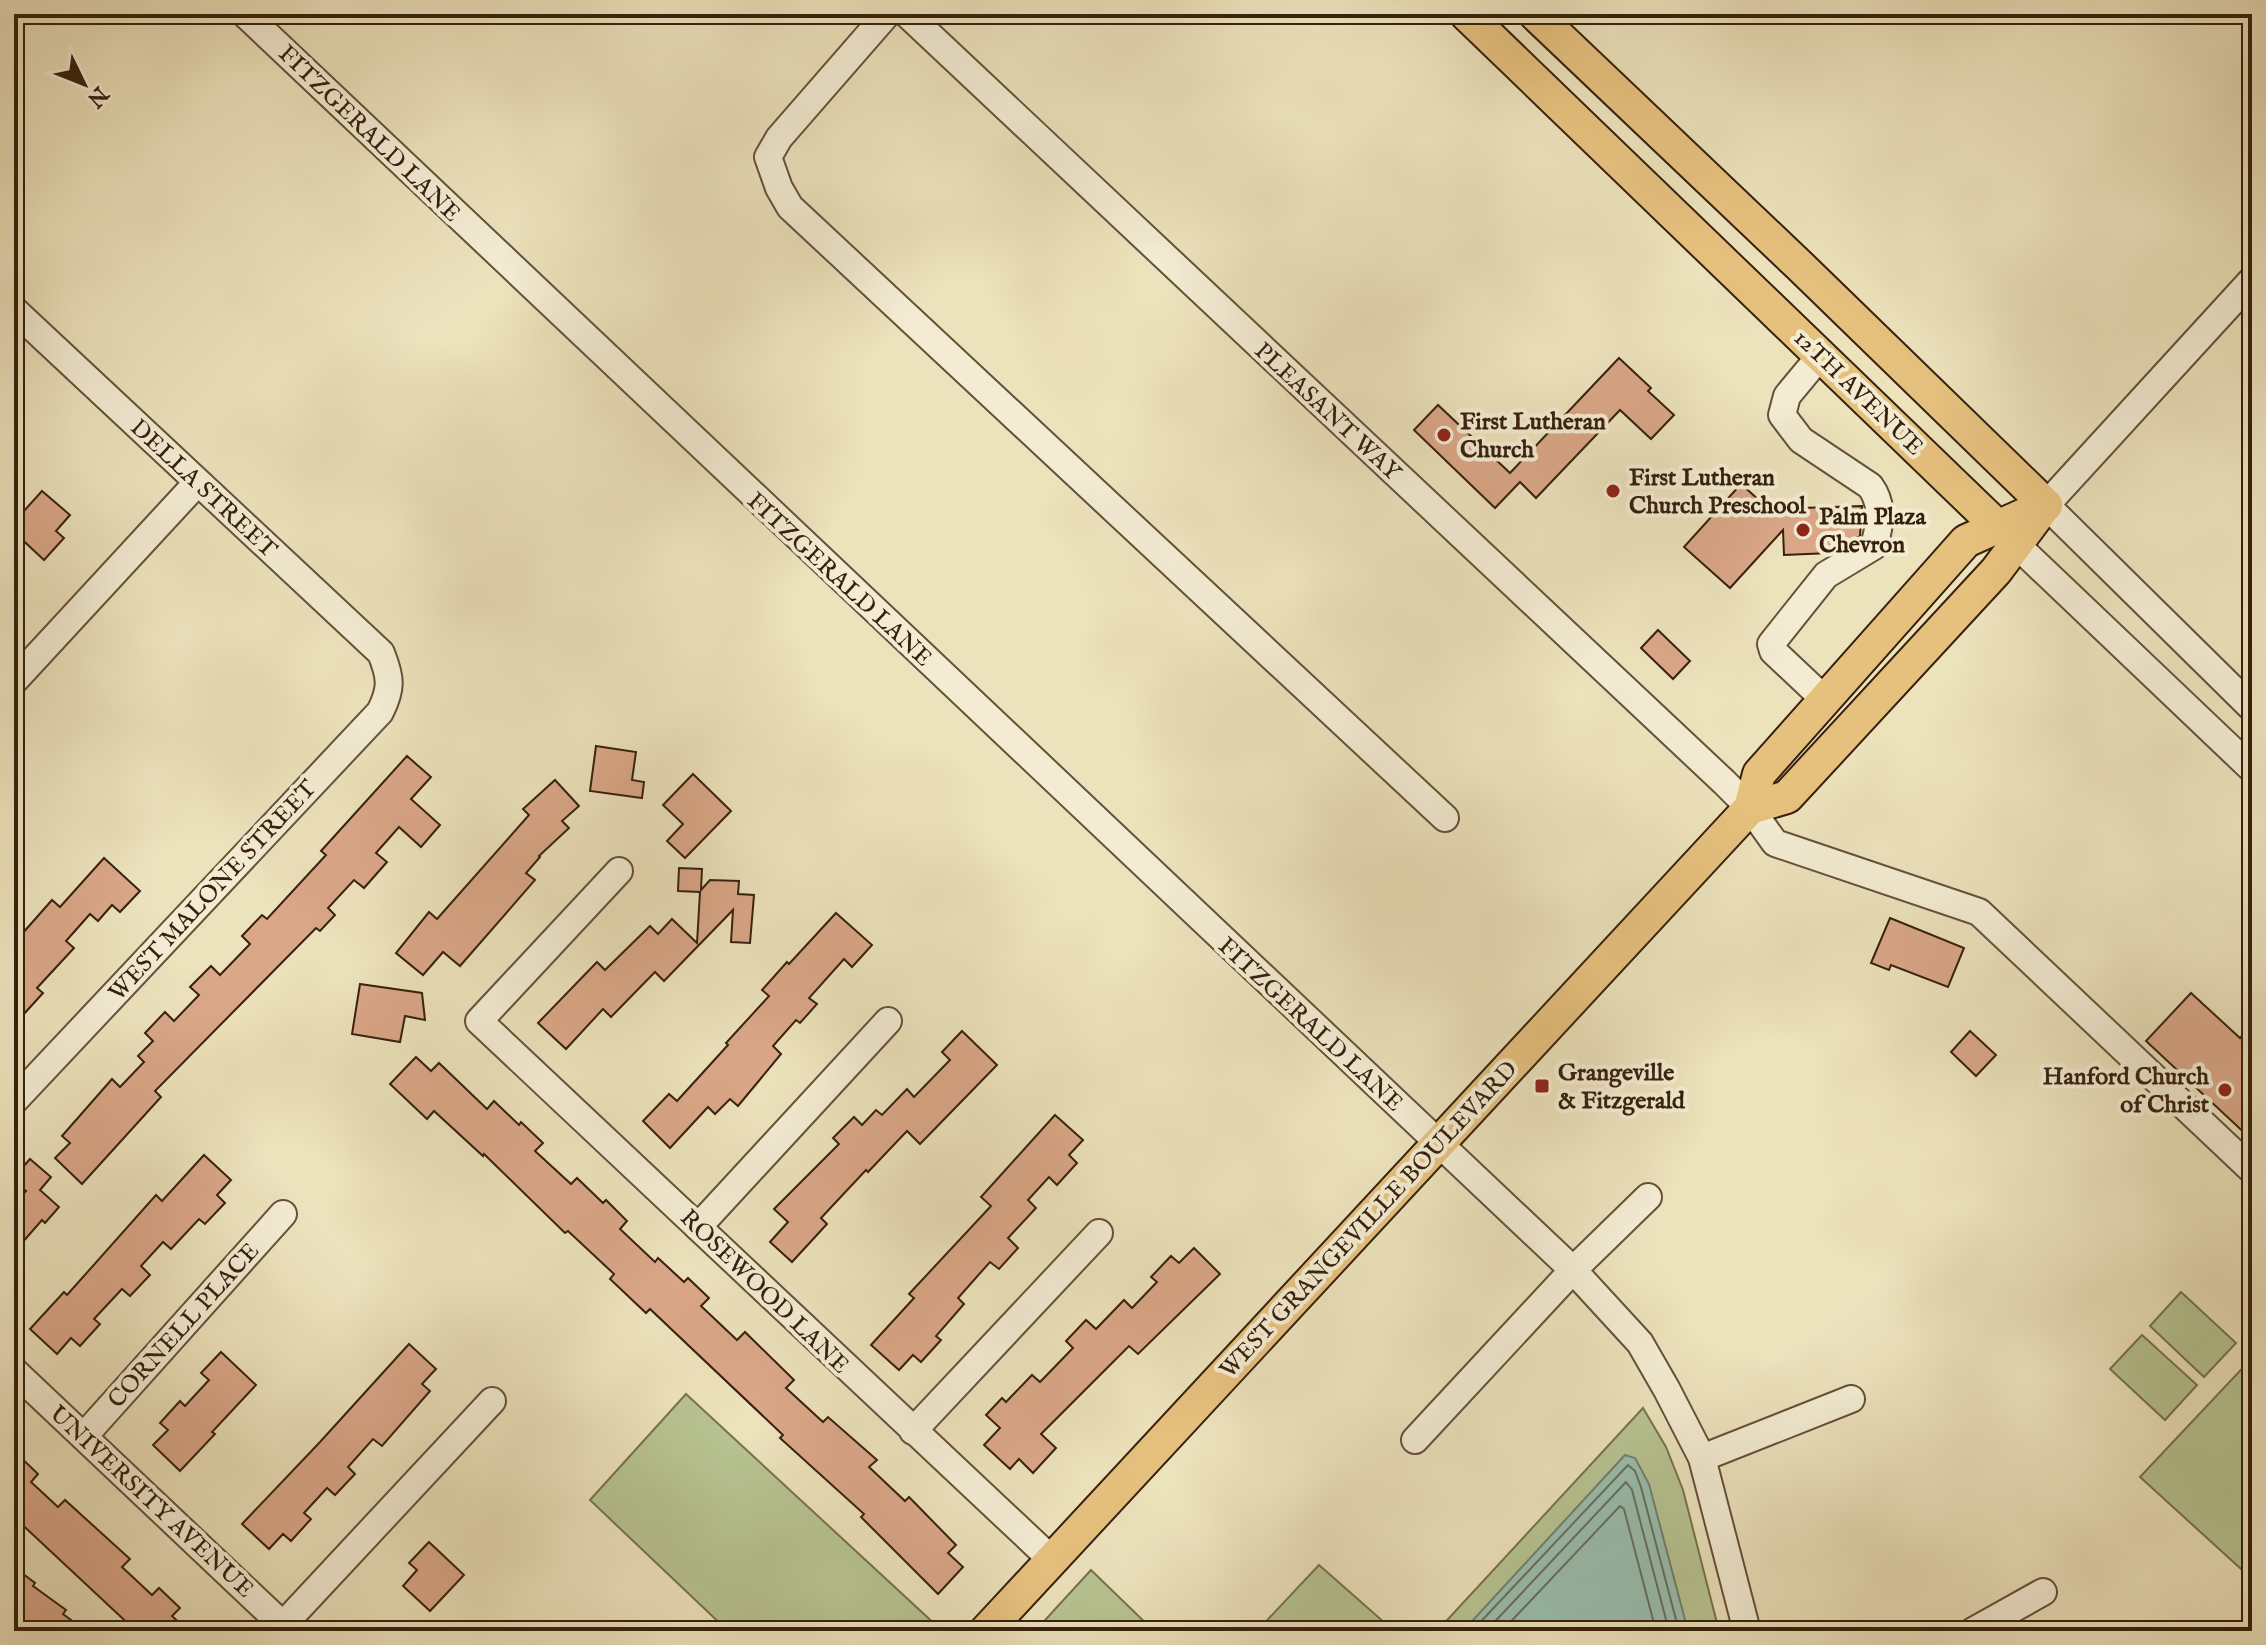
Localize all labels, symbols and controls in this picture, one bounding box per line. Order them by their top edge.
street label: FITZGERALD LANE [271,39,467,229]
north arrow [44,44,124,124]
text: N [80,79,115,113]
street label: 12TH AVENUE [1787,323,1929,463]
street label: PLEASANT WAY [1247,336,1408,489]
place label: First Lutheran Church [1460,407,1606,466]
street label: DELLA STREET [123,413,283,566]
marker: First Lutheran Church [1435,426,1453,444]
place label: First Lutheran Church Preschool [1629,463,1806,522]
marker: First Lutheran Church Preschool [1604,482,1622,500]
street label: FITZGERALD LANE [740,486,938,674]
place label: Palm Plaza Chevron [1819,502,1926,561]
marker: Palm Plaza Chevron [1794,521,1812,539]
street label: WEST MALONE STREET [102,774,324,1008]
street label: FITZGERALD LANE [1211,931,1409,1119]
street label: WEST GRANGEVILLE BOULEVARD [1213,1055,1525,1385]
place label: Grangeville & Fitzgerald [1558,1058,1686,1117]
place label: Hanford Church of Christ [2043,1062,2210,1121]
marker: Grangeville & Fitzgerald [1533,1077,1551,1095]
marker: Hanford Church of Christ [2216,1081,2234,1099]
street label: ROSEWOOD LANE [673,1203,855,1381]
street label: CORNELL PLACE [102,1237,267,1415]
street label: UNIVERSITY AVENUE [42,1399,260,1605]

